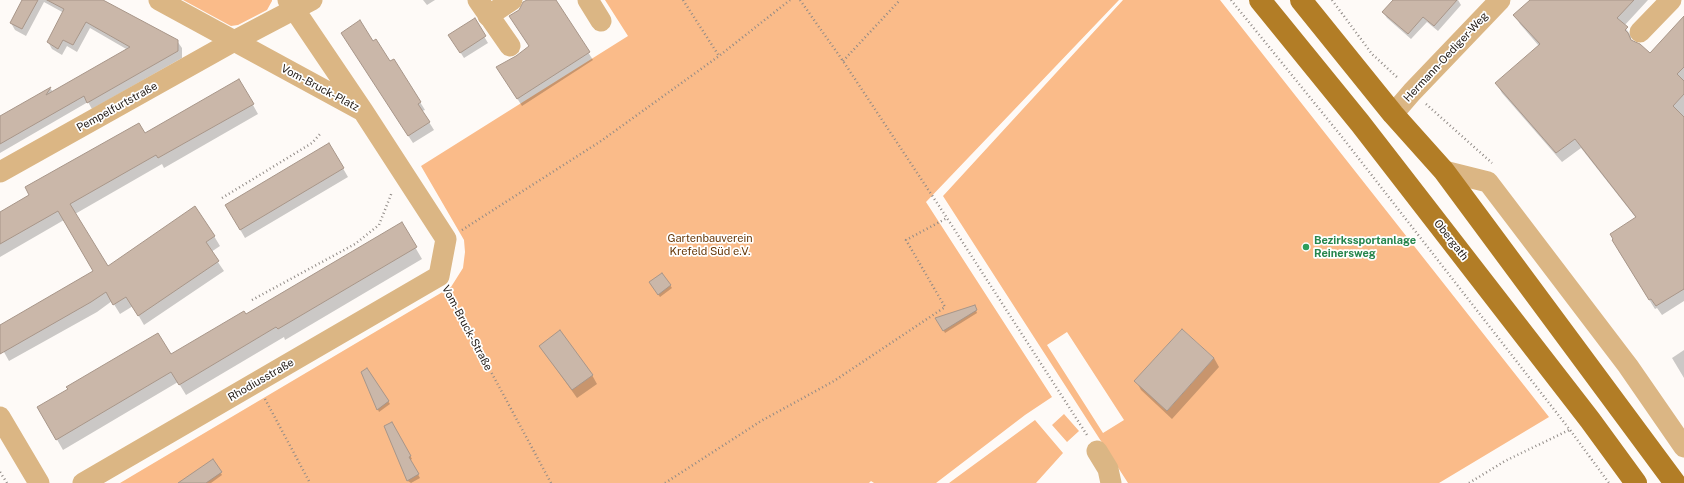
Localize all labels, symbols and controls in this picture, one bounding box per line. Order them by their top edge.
street label: Hermann-Oediger-Weg [1401,9,1491,105]
street label: Vom-Bruck-Platz [279,62,361,114]
street label: Pempelfurtstraße [74,79,160,135]
street label: Obergath [1431,217,1471,263]
park label: Gartenbauverein Krefeld Süd e.V. [667,232,753,258]
place label: Bezirkssportanlage Reinersweg [1314,234,1416,260]
marker: Bezirkssportanlage Reinersweg [1301,242,1311,252]
street label: Vom-Bruck-Straße [439,283,495,373]
street label: Rhodiusstraße [226,356,296,404]

